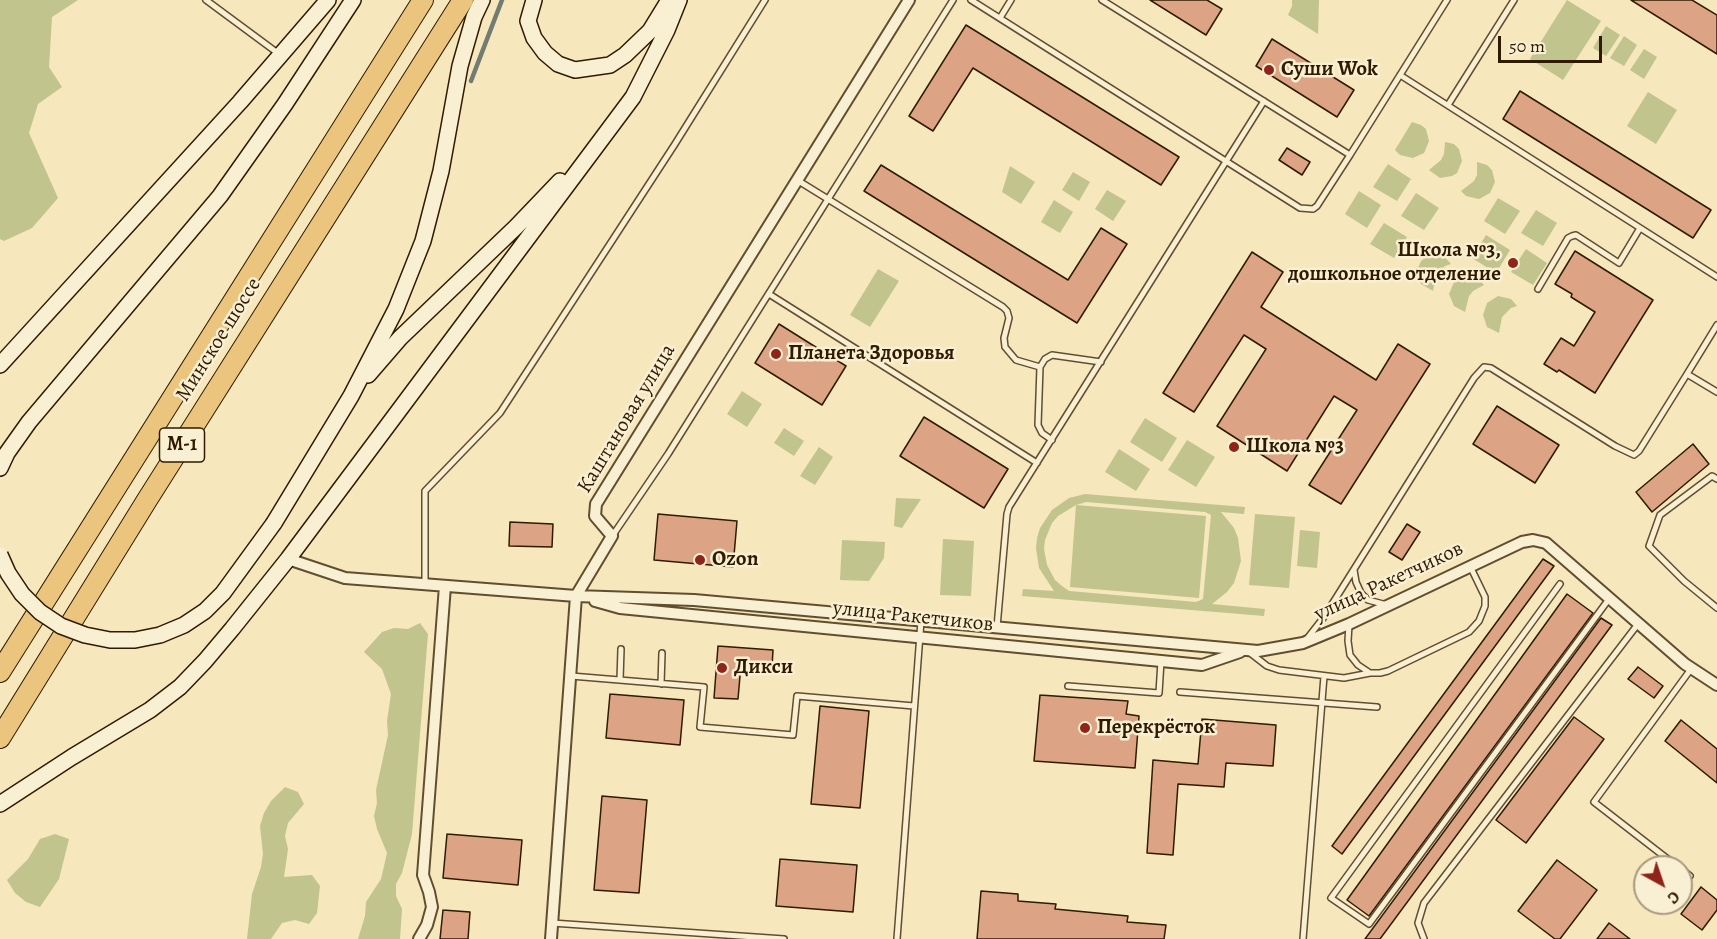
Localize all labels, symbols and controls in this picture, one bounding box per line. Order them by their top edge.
scale bar [1501,24,1604,62]
text: 50 m [1509,34,1545,58]
place label: Суши Wok [1281,57,1378,83]
marker: Суши Wok [1262,63,1276,77]
place label: Школа №3, дошкольное отделение [1288,238,1501,288]
marker: Школа №3, дошкольное отделение [1506,256,1520,270]
street label: Минское шоссе [171,274,267,406]
street label: Каштановая улица [573,340,681,498]
place label: Планета Здоровья [788,341,955,367]
marker: Планета Здоровья [769,347,783,361]
road number: М-1 [160,428,204,462]
place label: Школа №3 [1246,434,1344,460]
marker: Школа №3 [1227,440,1241,454]
street label: улица Ракетчиков [1311,536,1467,628]
place label: Ozon [712,547,758,573]
marker: Ozon [693,553,707,567]
street label: улица Ракетчиков [831,596,995,638]
place label: Дикси [734,655,793,681]
marker: Дикси [715,661,729,675]
place label: Перекрёсток [1097,715,1215,741]
marker: Перекрёсток [1078,721,1092,735]
north arrow [1633,855,1693,915]
text: С [1662,886,1684,909]

